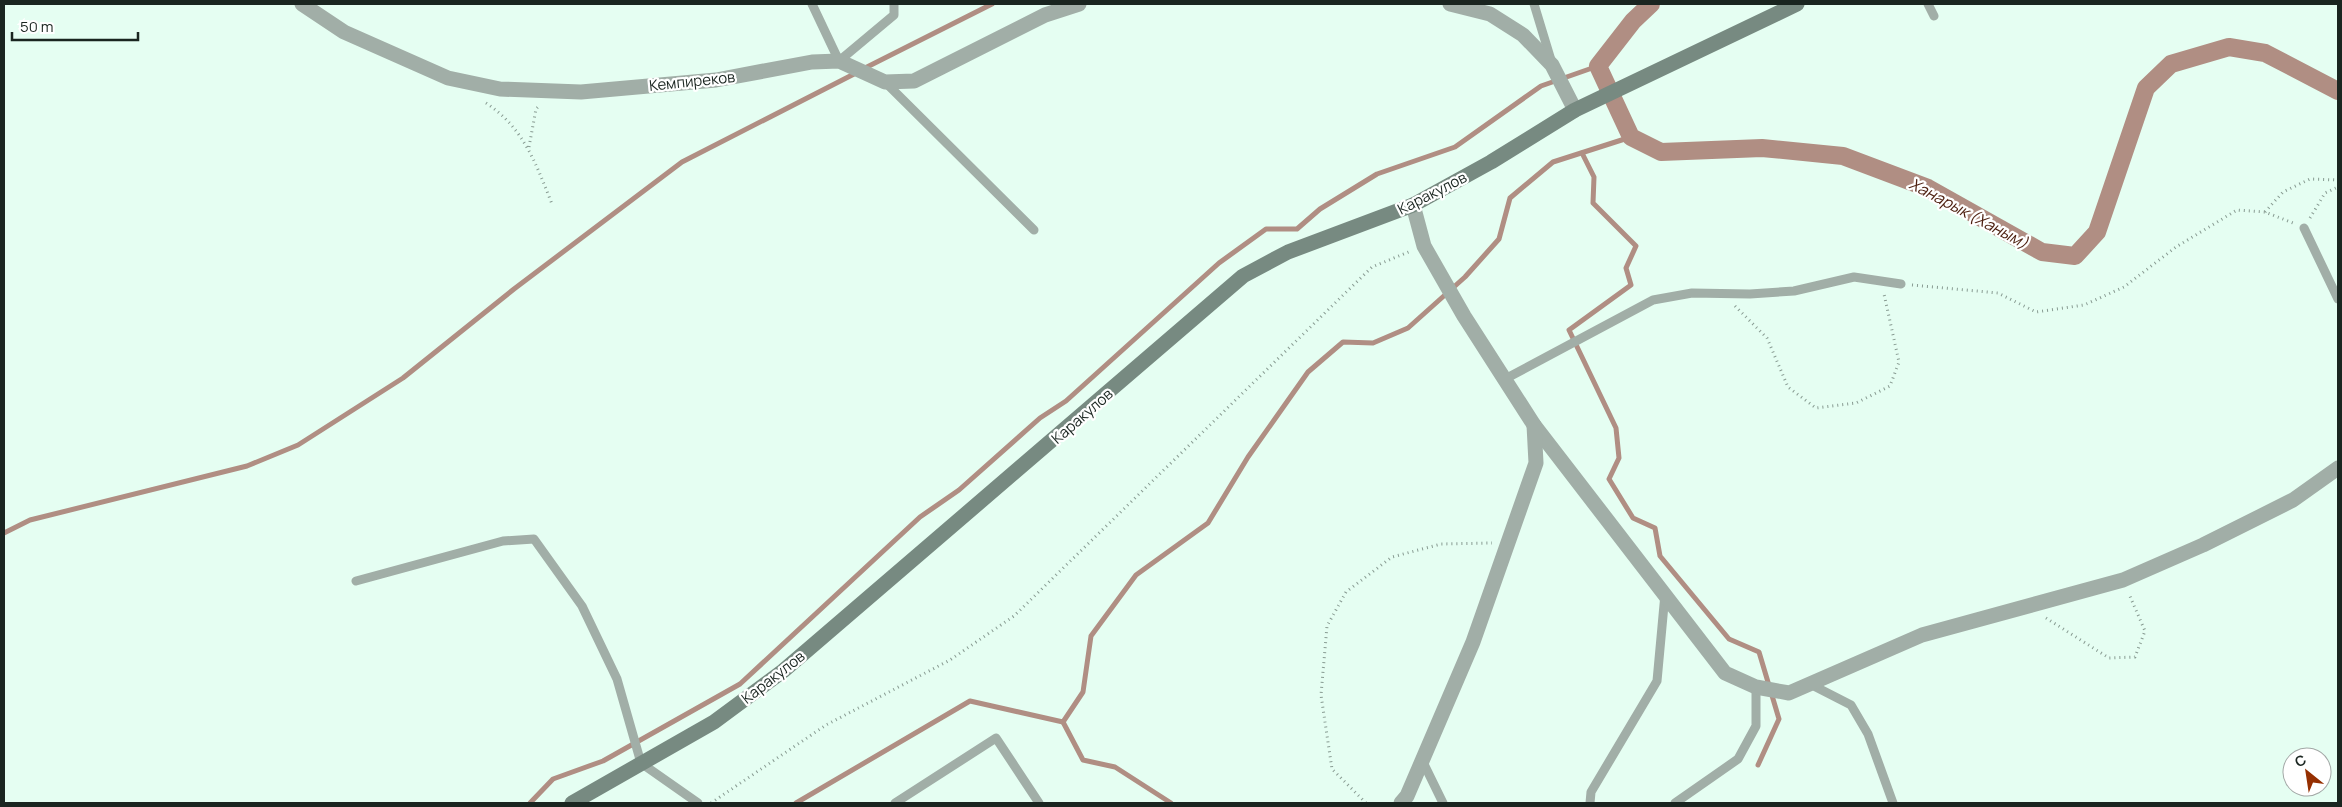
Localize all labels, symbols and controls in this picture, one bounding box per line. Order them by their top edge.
scale bar [12,10,139,42]
text: 50 m [20,16,54,37]
street label: Кемпиреков [648,66,736,96]
street label: Каракулов [1394,167,1470,219]
water label: Ханарык (Ханым) [1906,172,2032,254]
street label: Каракулов [1047,383,1117,449]
street label: Каракулов [737,646,809,708]
north arrow [2282,747,2332,797]
text: С [2291,749,2309,771]

